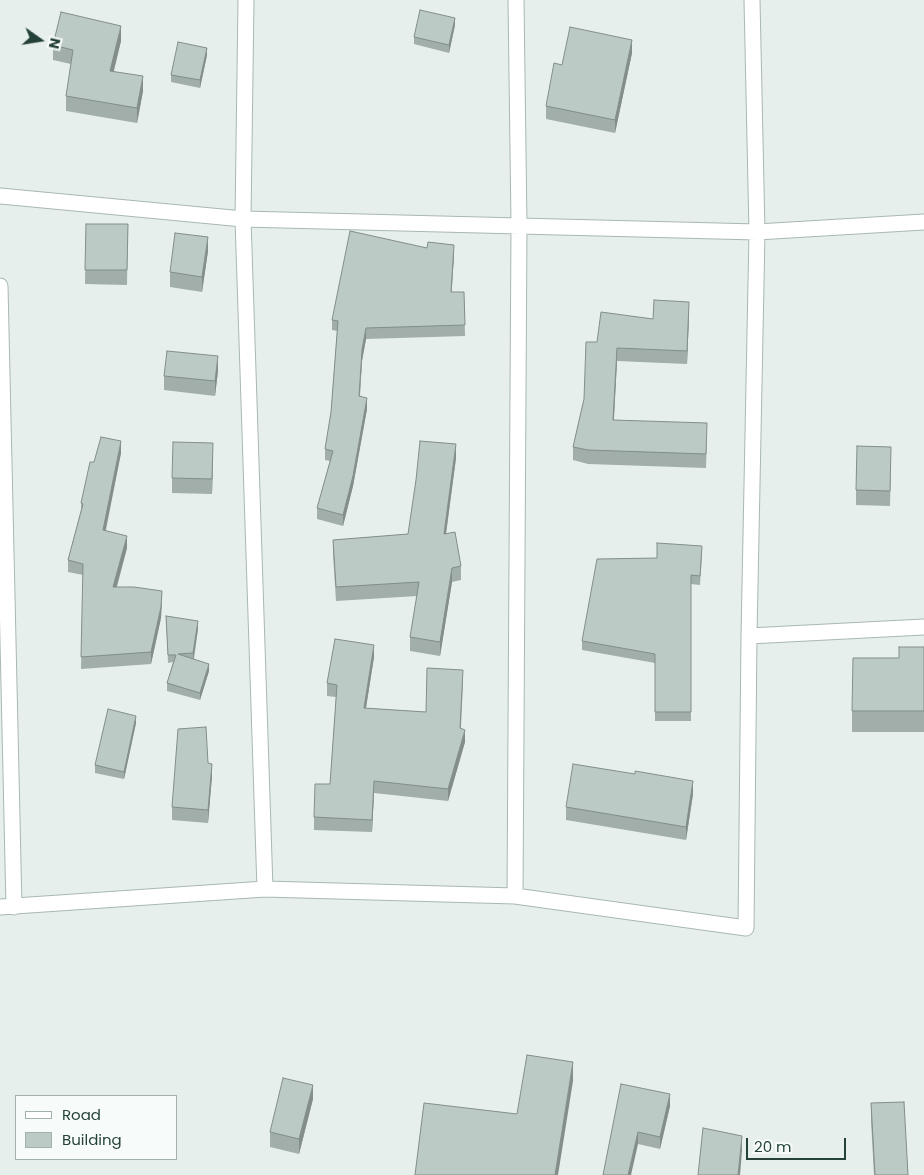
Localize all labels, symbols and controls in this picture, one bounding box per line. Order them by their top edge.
north arrow [15,15,65,65]
text: N [44,36,66,51]
legend [15,1095,178,1160]
text: Road [62,1104,101,1125]
scale bar [749,1128,849,1160]
text: Building [62,1129,122,1150]
text: 20 m [754,1136,792,1157]

